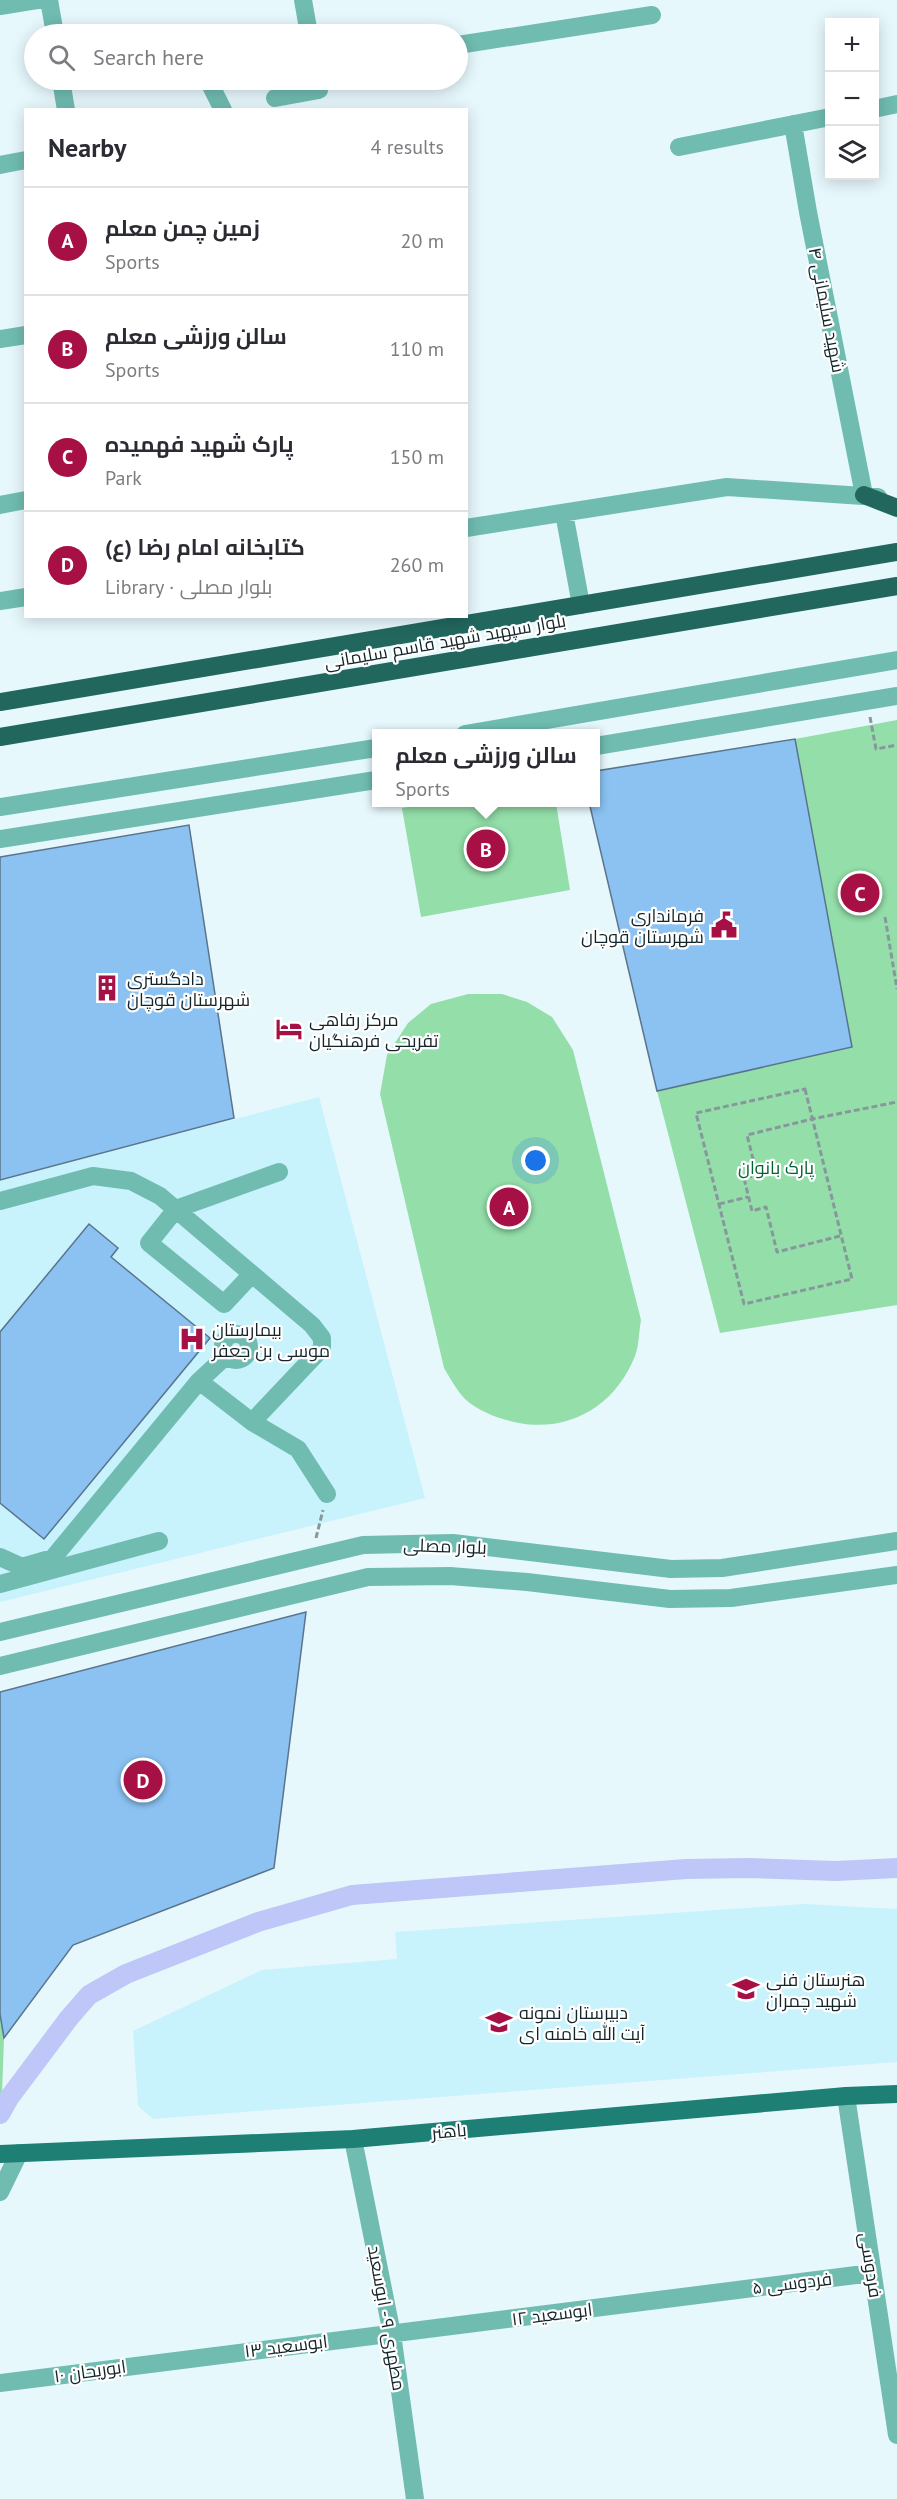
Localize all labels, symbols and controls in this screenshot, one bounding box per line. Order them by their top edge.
map controls [825,18,879,180]
button: + [825,18,879,72]
search box [24,24,468,90]
icon: search [45,41,78,74]
text: Search here [93,43,204,71]
button: − [825,72,879,126]
button: layers [825,126,879,180]
text: Nearby [48,131,126,164]
text: 4 results [371,134,444,160]
text: زمین چمن معلم [105,214,260,242]
text: A [61,228,74,254]
text: 20 m [401,228,444,254]
street label: شهید سلیمانی ۴ [804,245,850,375]
text: Sports [105,249,160,275]
text: سالن ورزشی معلم [105,322,287,350]
text: B [62,336,73,362]
text: 110 m [390,336,444,362]
text: Sports [105,357,160,383]
text: پارک شهید فهمیده [105,430,294,458]
text: C [62,444,73,470]
text: 150 m [390,444,444,470]
text: Park [105,465,142,491]
text: کتابخانه امام رضا (ع) [105,533,305,561]
text: D [61,552,74,578]
text: 260 m [390,552,444,578]
text: Library · بلوار مصلی [105,574,272,600]
street label: بلوار سپهبد شهید قاسم سلیمانی [322,608,568,675]
popup [372,729,600,807]
text: سالن ورزشی معلم [395,741,577,769]
text: Sports [395,776,450,802]
pin: B [466,826,506,872]
pin: C [840,870,880,916]
place label: فرمانداری شهرستان قوچان [581,904,704,949]
public building icon: فرمانداری شهرستان قوچان [709,910,739,940]
place label: دادگستری شهرستان قوچان [127,967,250,1012]
building icon: دادگستری شهرستان قوچان [92,973,122,1003]
place label: مرکز رفاهی تفریحی فرهنگیان [309,1008,439,1052]
hotel icon: مرکز رفاهی تفریحی فرهنگیان [274,1014,304,1044]
your location [521,1146,550,1175]
park label: پارک بانوان [738,1156,814,1180]
pin: A [490,1184,528,1230]
place label: بیمارستان موسی بن جعفر [211,1318,330,1362]
hospital icon: بیمارستان موسی بن جعفر [177,1324,207,1354]
street label: بلوار مصلی [403,1533,487,1559]
pin: D [124,1758,162,1802]
place label: هنرستان فنی شهید چمران [766,1968,865,2013]
school or university icon: هنرستان فنی شهید چمران [731,1974,761,2004]
place label: دبیرستان نمونه آیت الله خامنه ای [519,2001,645,2045]
school or university icon: دبیرستان نمونه آیت الله خامنه ای [484,2007,514,2037]
street label: باهنر [429,2118,468,2144]
street label: فردوسی [855,2231,887,2299]
street label: مطهری ۹ - ابوسعید [363,2244,411,2392]
street label: فردوسی ۵ [751,2267,833,2299]
street label: ابوسعید ۱۲ [510,2298,594,2330]
street label: ابوسعید ۱۳ [243,2329,329,2363]
street label: ابوریحان ۱۰ [52,2355,128,2387]

